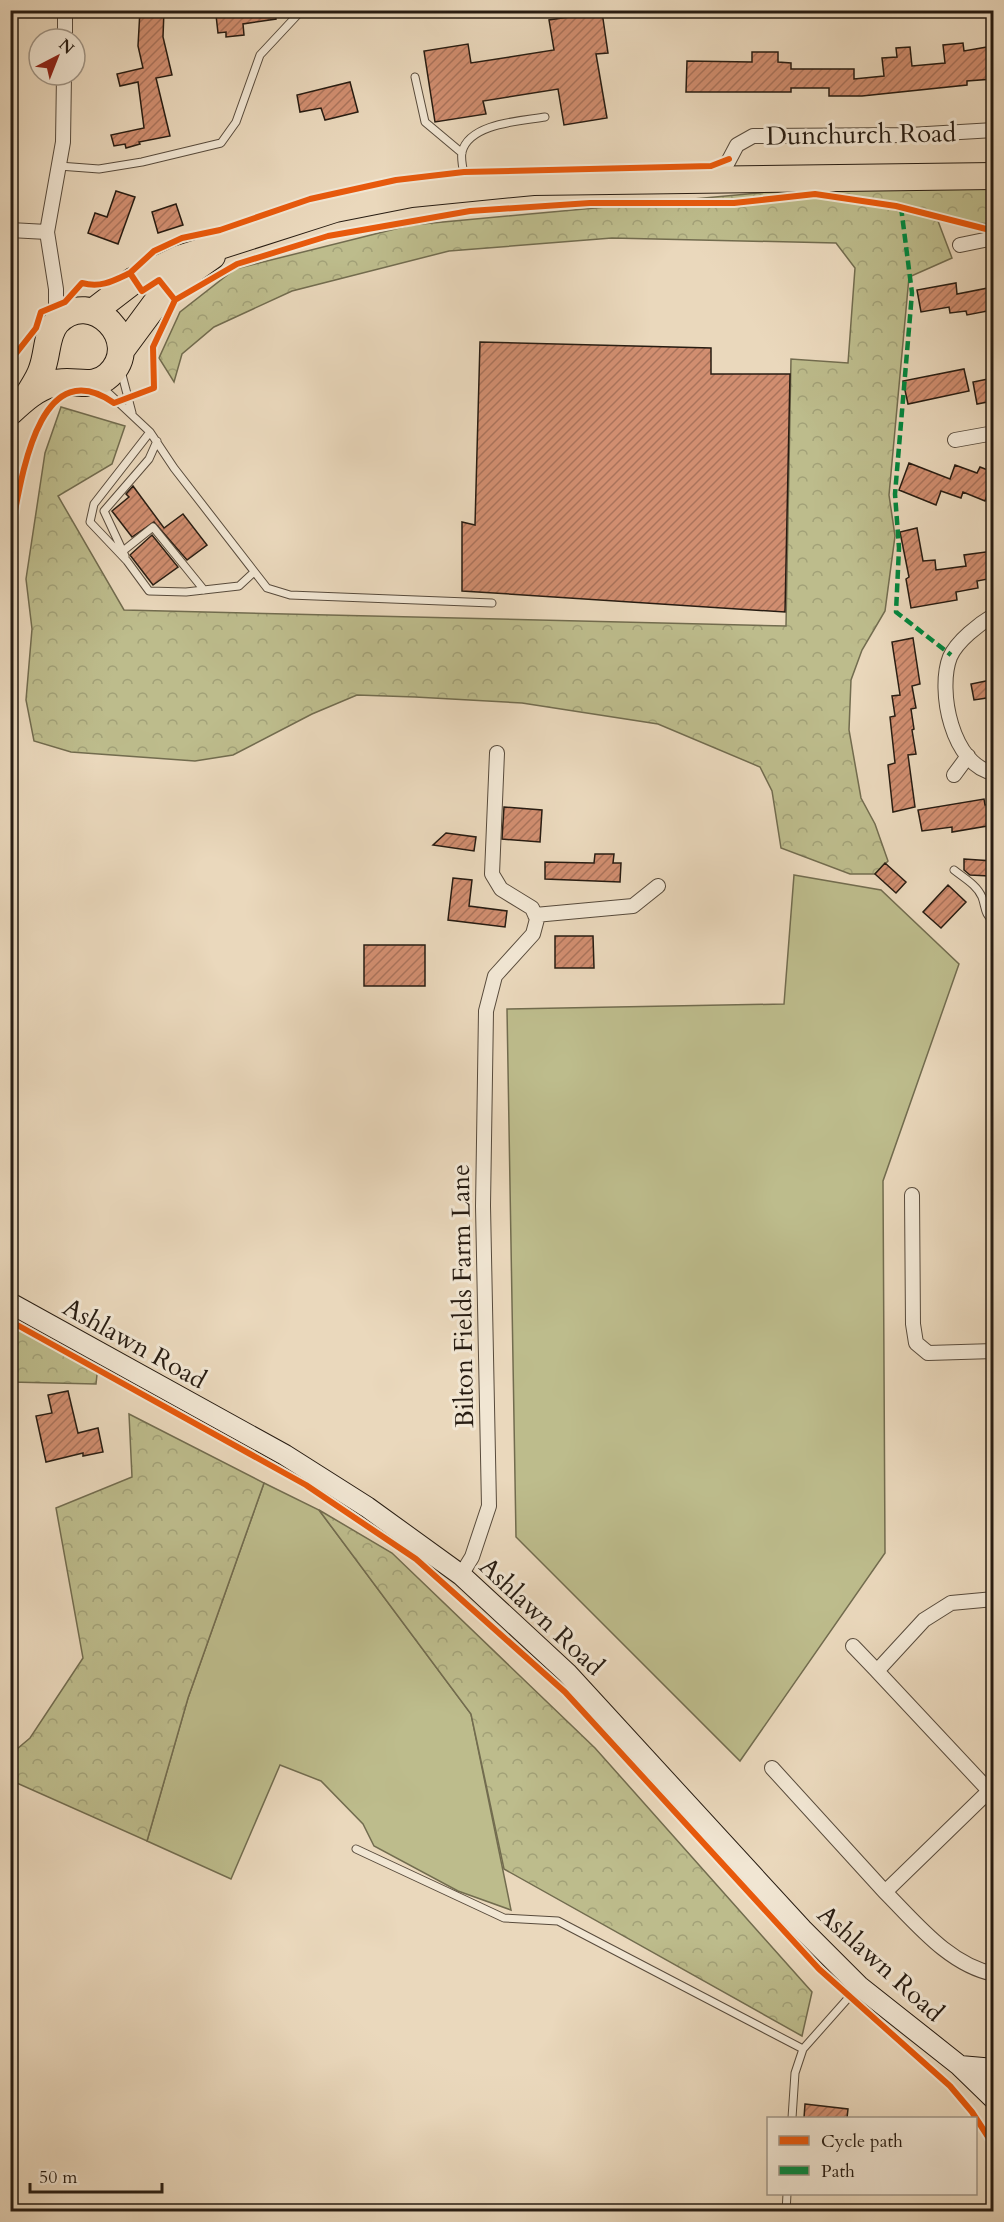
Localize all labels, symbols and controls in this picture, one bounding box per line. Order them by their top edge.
north arrow [27,27,87,87]
text: N [54,34,79,59]
street label: Dunchurch Road [766,115,957,154]
street label: Bilton Fields Farm Lane [443,1164,482,1428]
street label: Ashlawn Road [57,1290,213,1397]
street label: Ashlawn Road [472,1549,612,1684]
street label: Ashlawn Road [810,1897,952,2030]
legend [767,2117,977,2195]
text: Cycle path [821,2129,903,2154]
scale bar [30,2156,162,2194]
text: Path [821,2159,855,2184]
text: 50 m [39,2165,78,2190]

